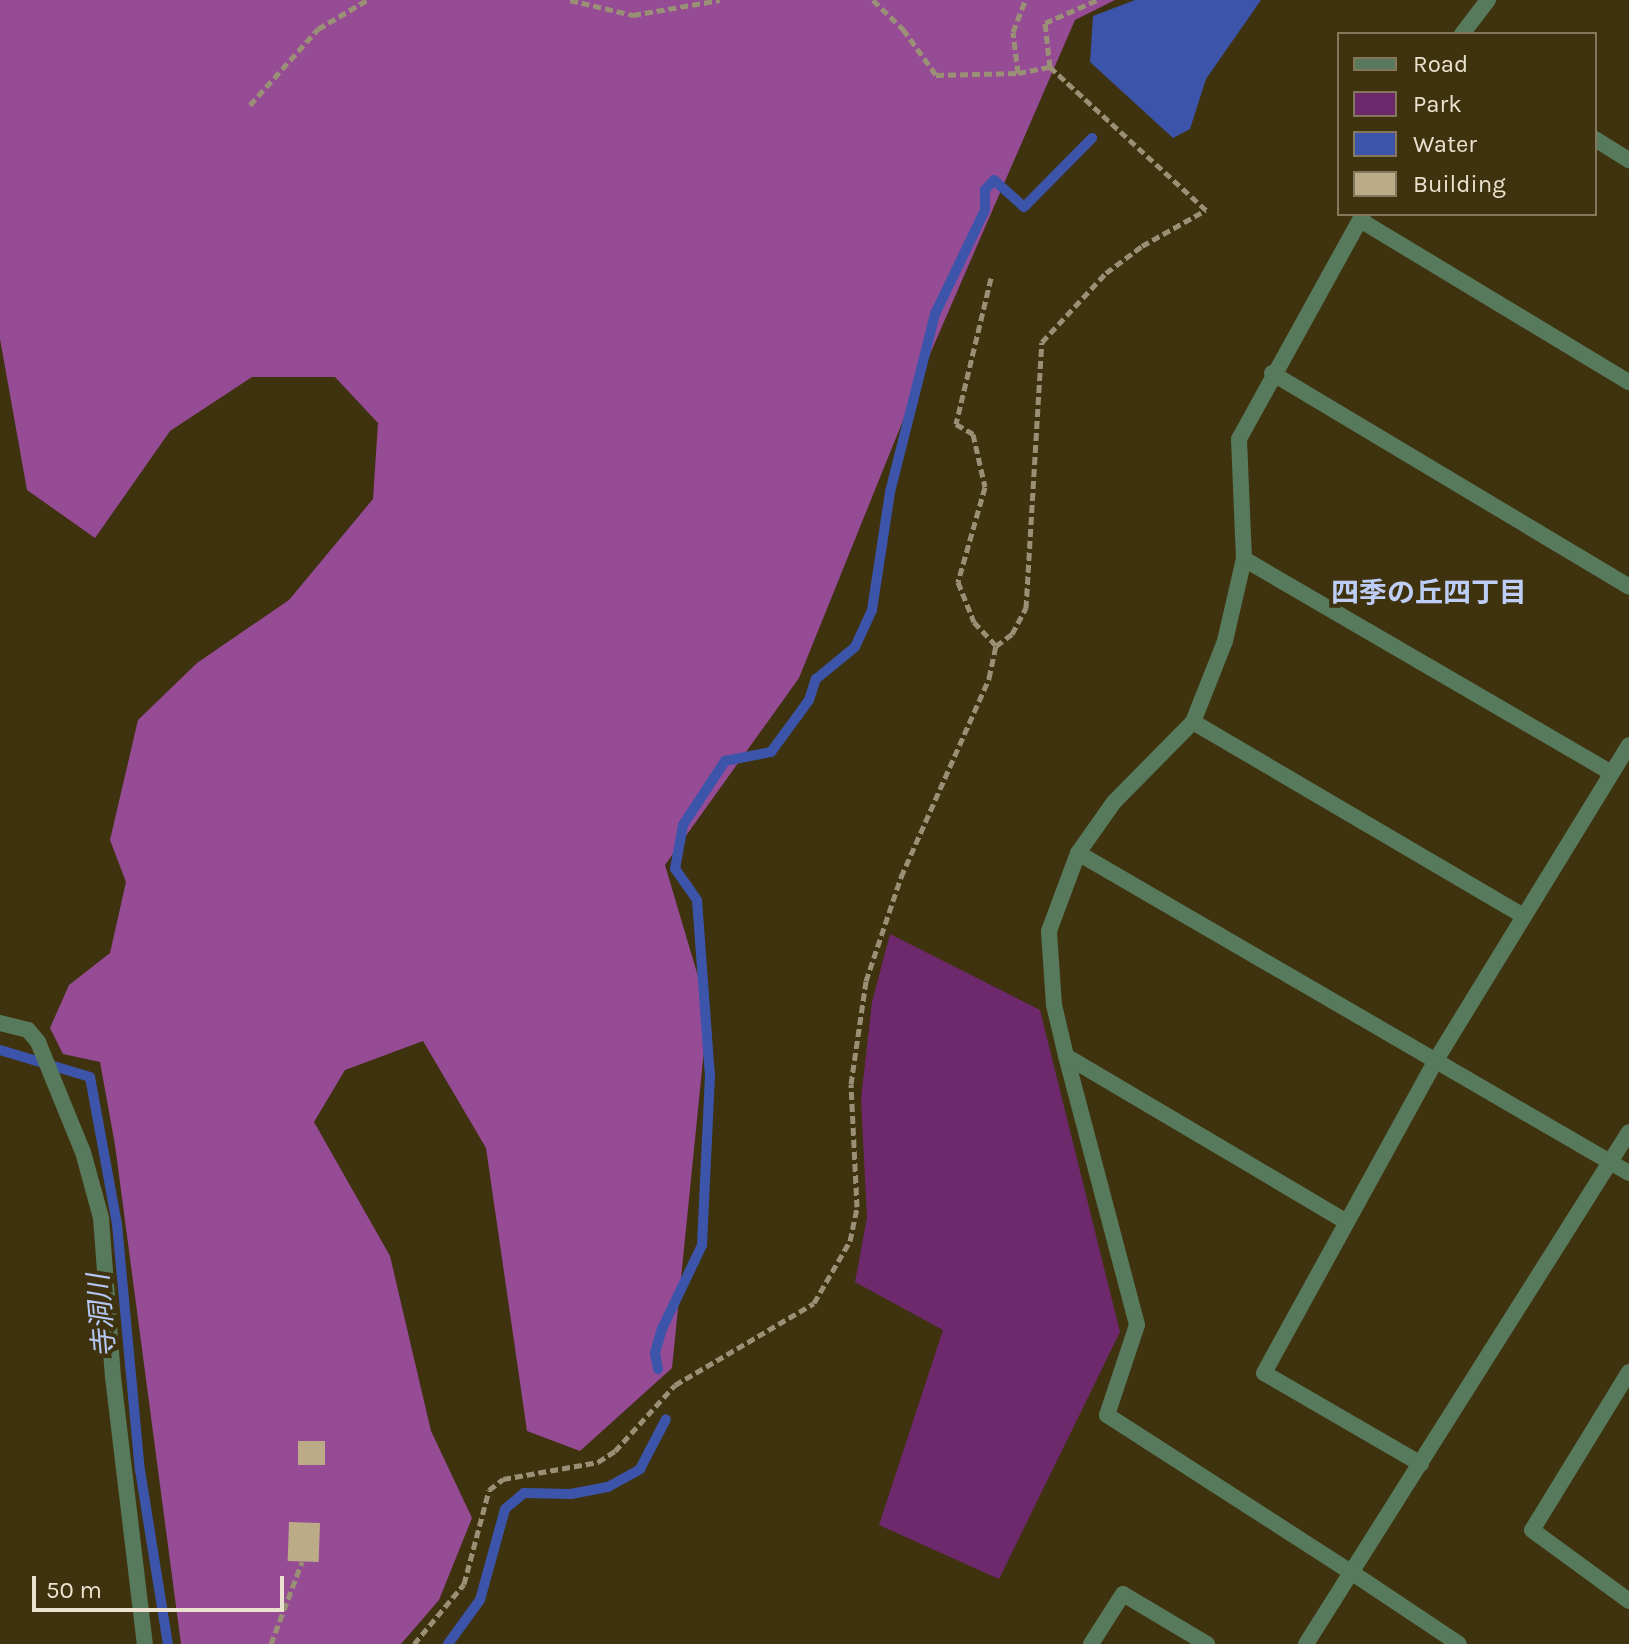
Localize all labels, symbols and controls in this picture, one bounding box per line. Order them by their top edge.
legend [1337,32,1597,216]
text: Road [1413,50,1468,78]
text: Park [1413,90,1462,118]
text: Water [1413,130,1477,158]
text: Building [1413,170,1506,198]
district label: 四季の丘四丁目 [1331,576,1527,610]
water label: 寺洞川 [82,1273,122,1359]
scale bar [36,1560,288,1610]
text: 50 m [46,1576,102,1604]

